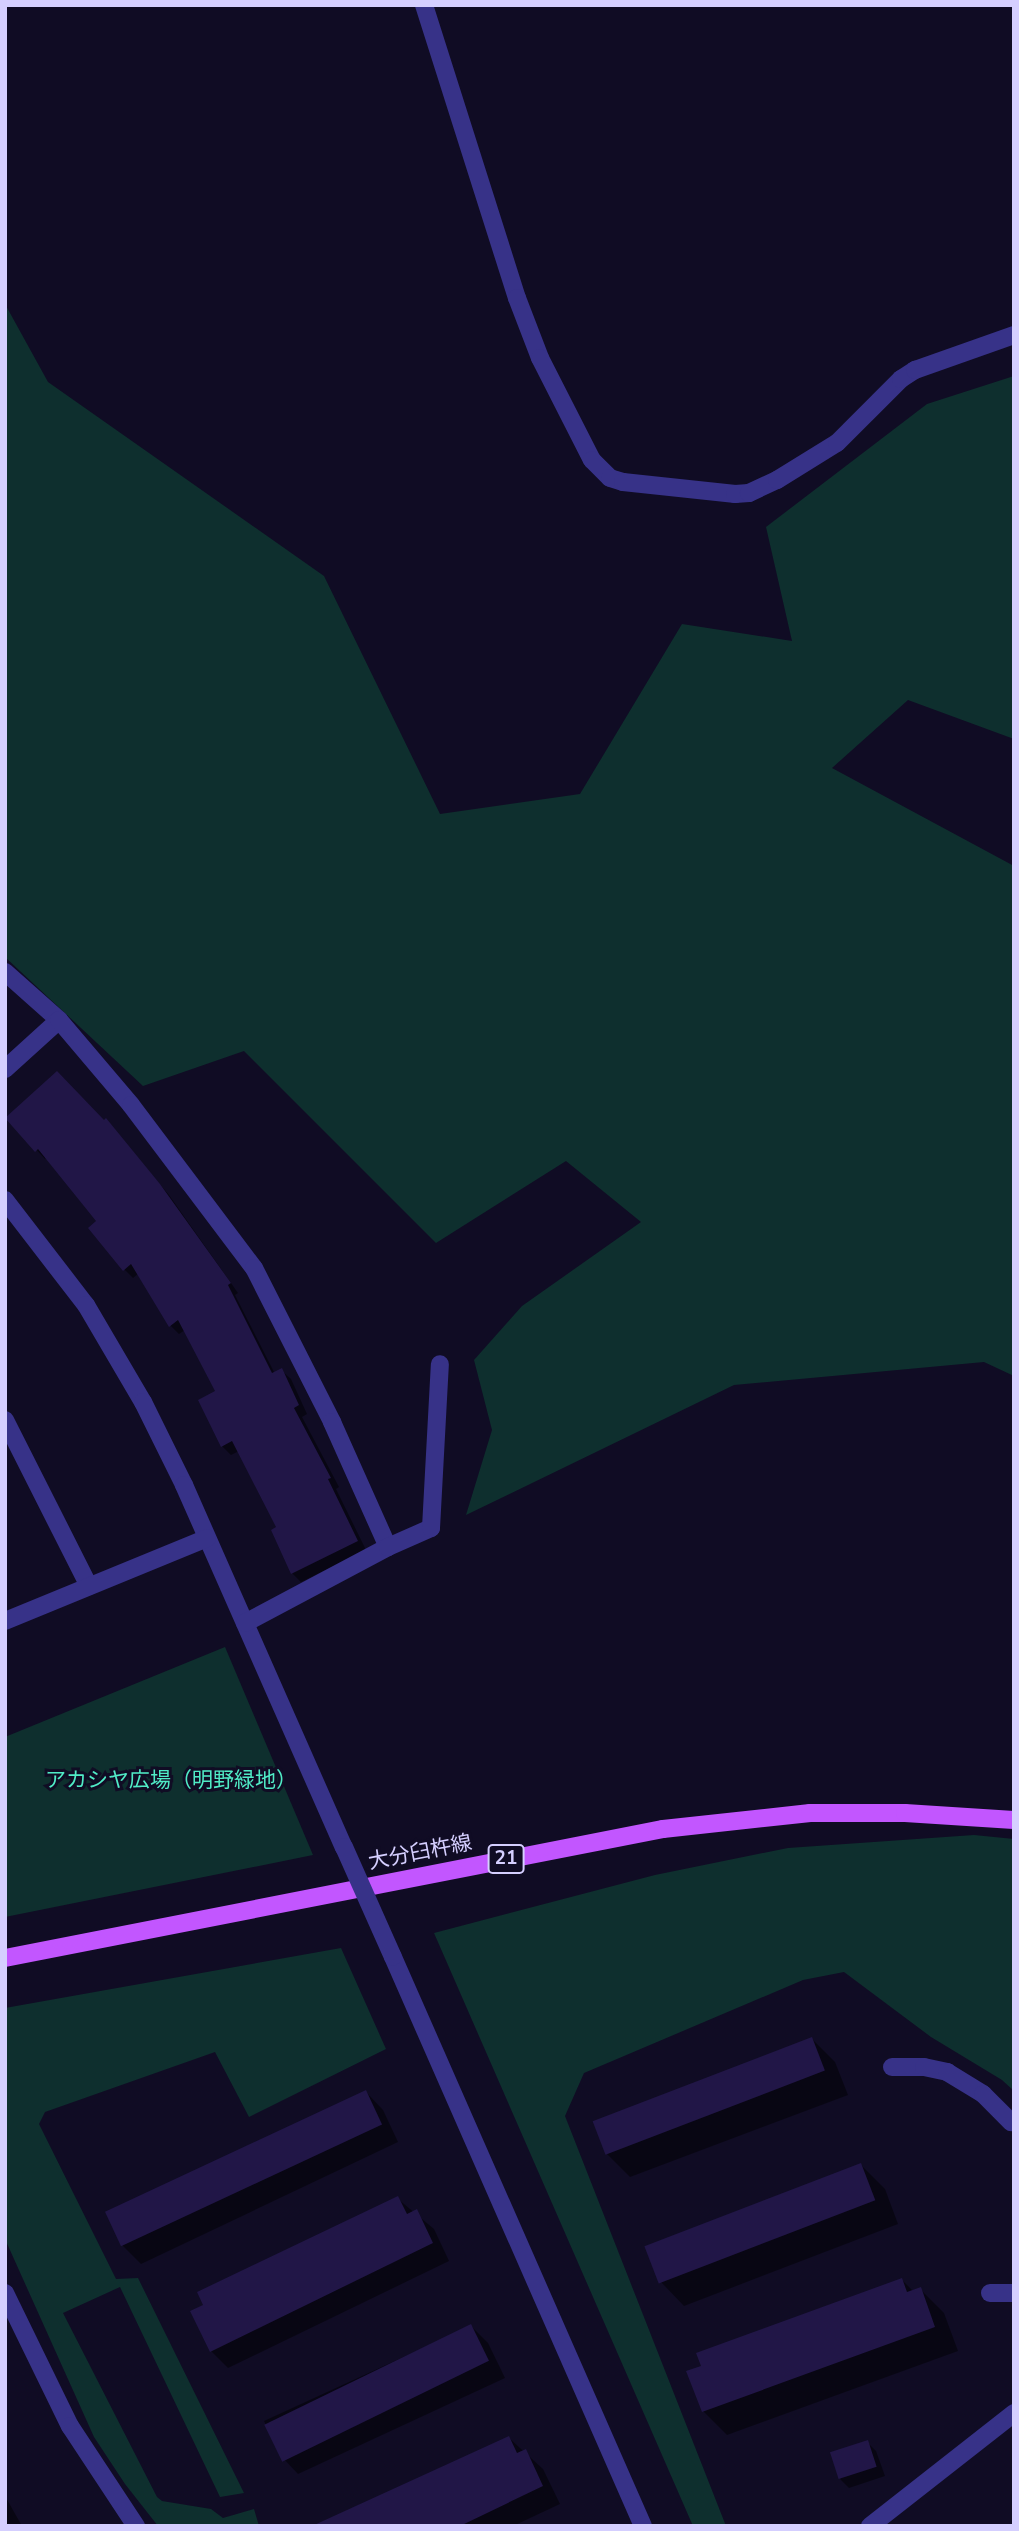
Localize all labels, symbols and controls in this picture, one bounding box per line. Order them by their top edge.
park label: アカシヤ広場（明野緑地） [45,1767,297,1793]
street label: 大分臼杵線 [366,1830,474,1874]
road number: 21 [487,1843,525,1874]

